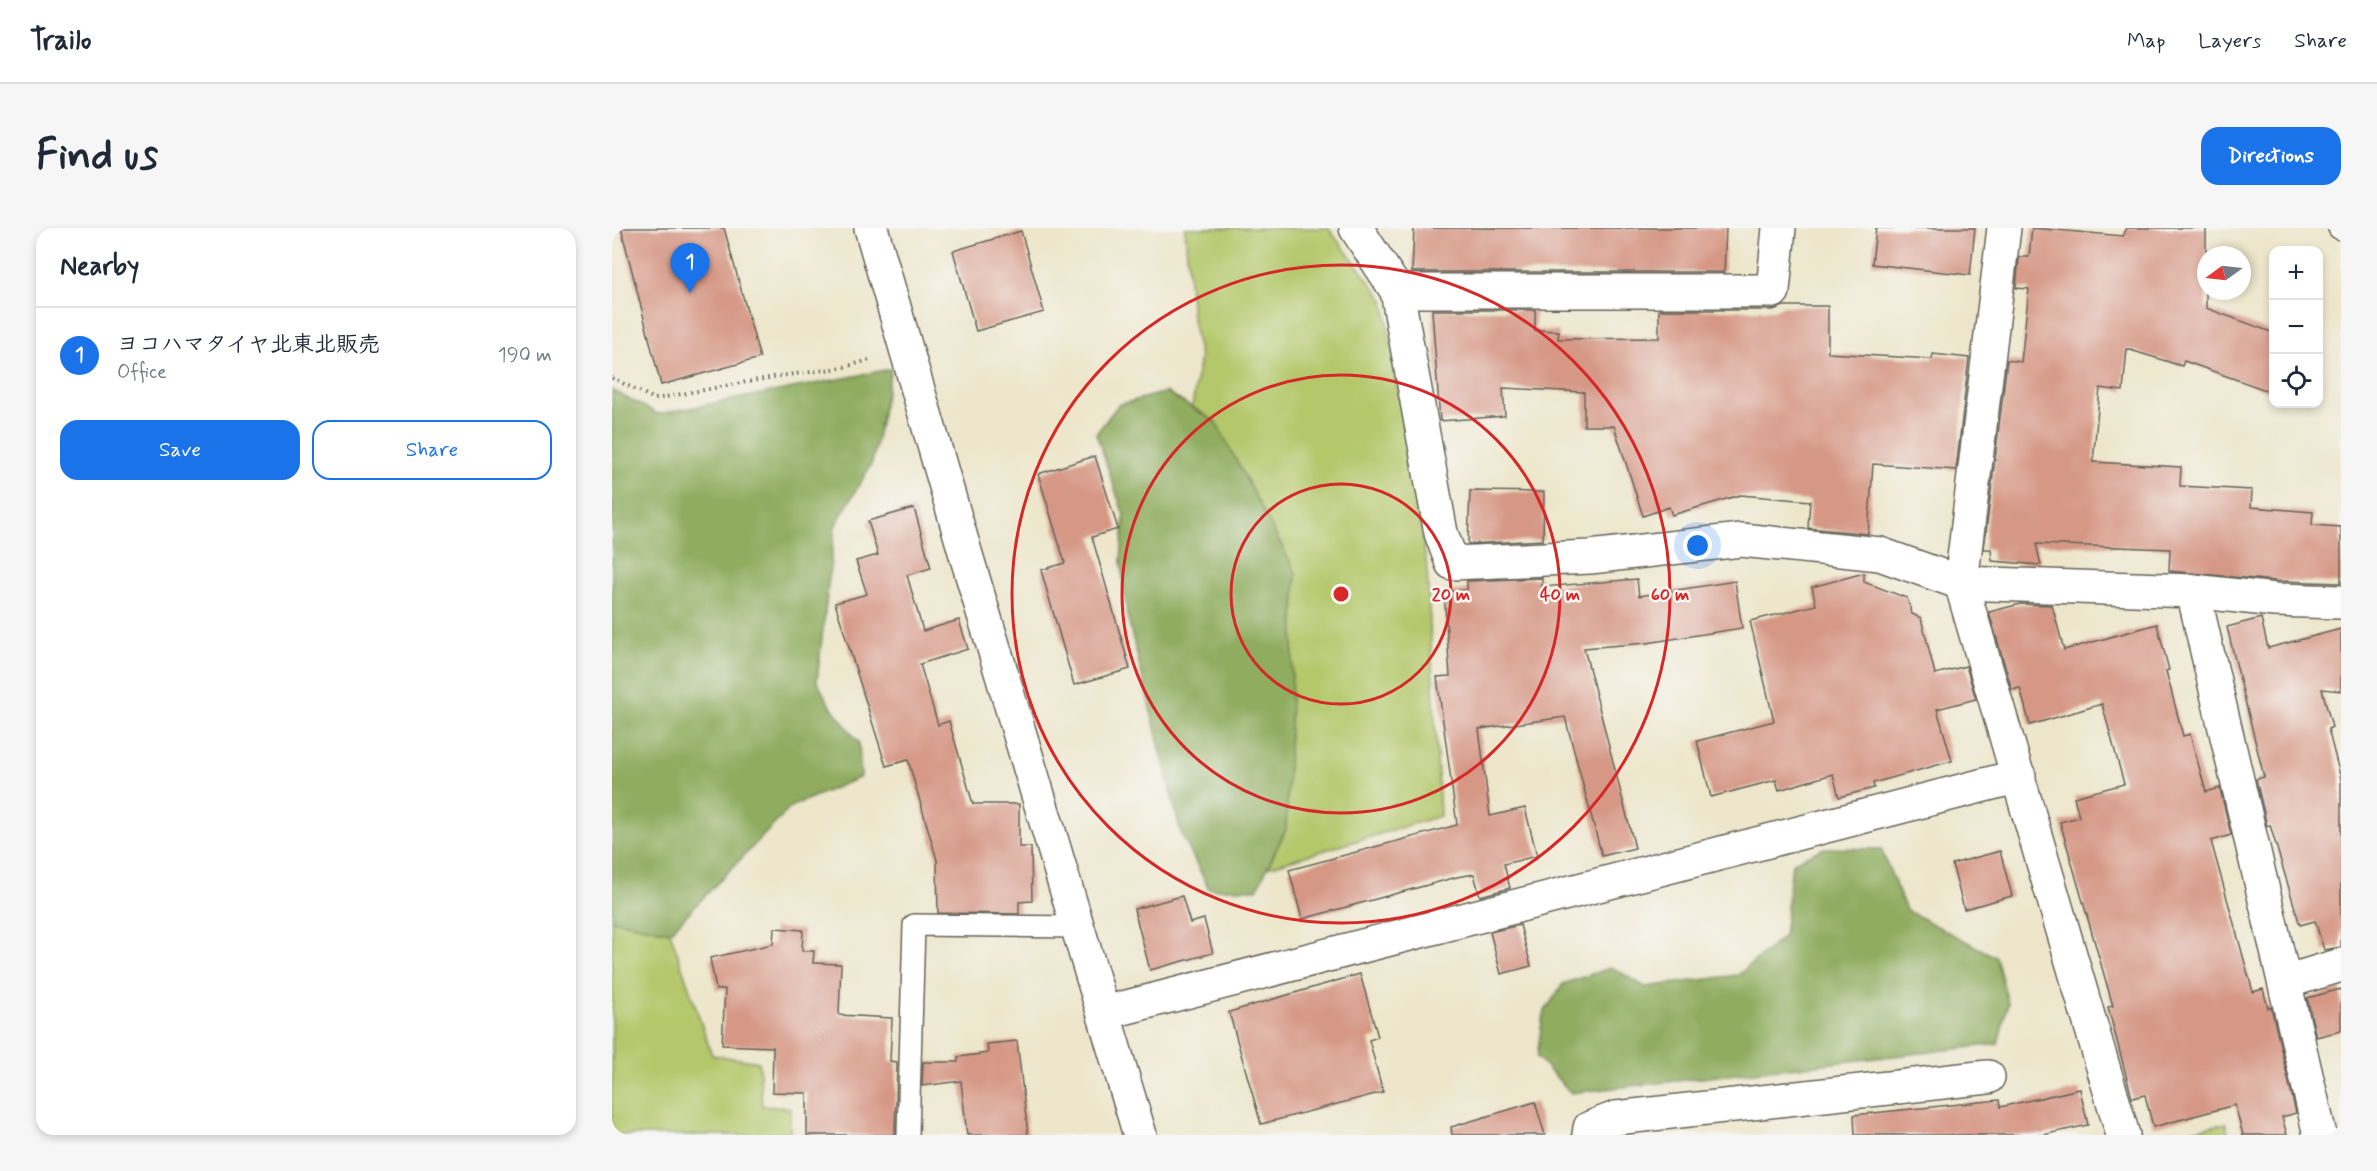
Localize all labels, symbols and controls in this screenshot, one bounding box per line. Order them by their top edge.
text: Trailo [30,23,91,60]
text: Map [2127,27,2165,55]
text: Layers [2198,27,2261,55]
text: Share [2294,27,2347,55]
button: Directions [2201,127,2341,185]
text: Find us [36,129,158,184]
pin: 1 [670,244,710,293]
north arrow [2197,246,2251,300]
map controls [2269,246,2323,408]
button: + [2269,246,2323,300]
text: Nearby [60,250,139,284]
button: − [2269,300,2323,354]
text: ヨコハマタイヤ北東北販売 [117,331,380,359]
text: 1 [75,342,84,369]
text: 190 m [498,342,552,369]
button: locate [2269,354,2323,408]
text: Office [117,359,167,386]
button: Save [60,420,300,480]
button: Share [312,420,552,480]
your location [1683,531,1712,560]
text: 20 m [1432,583,1470,607]
text: 40 m [1540,583,1580,607]
text: 60 m [1651,583,1689,607]
centre of rings [1331,584,1351,604]

